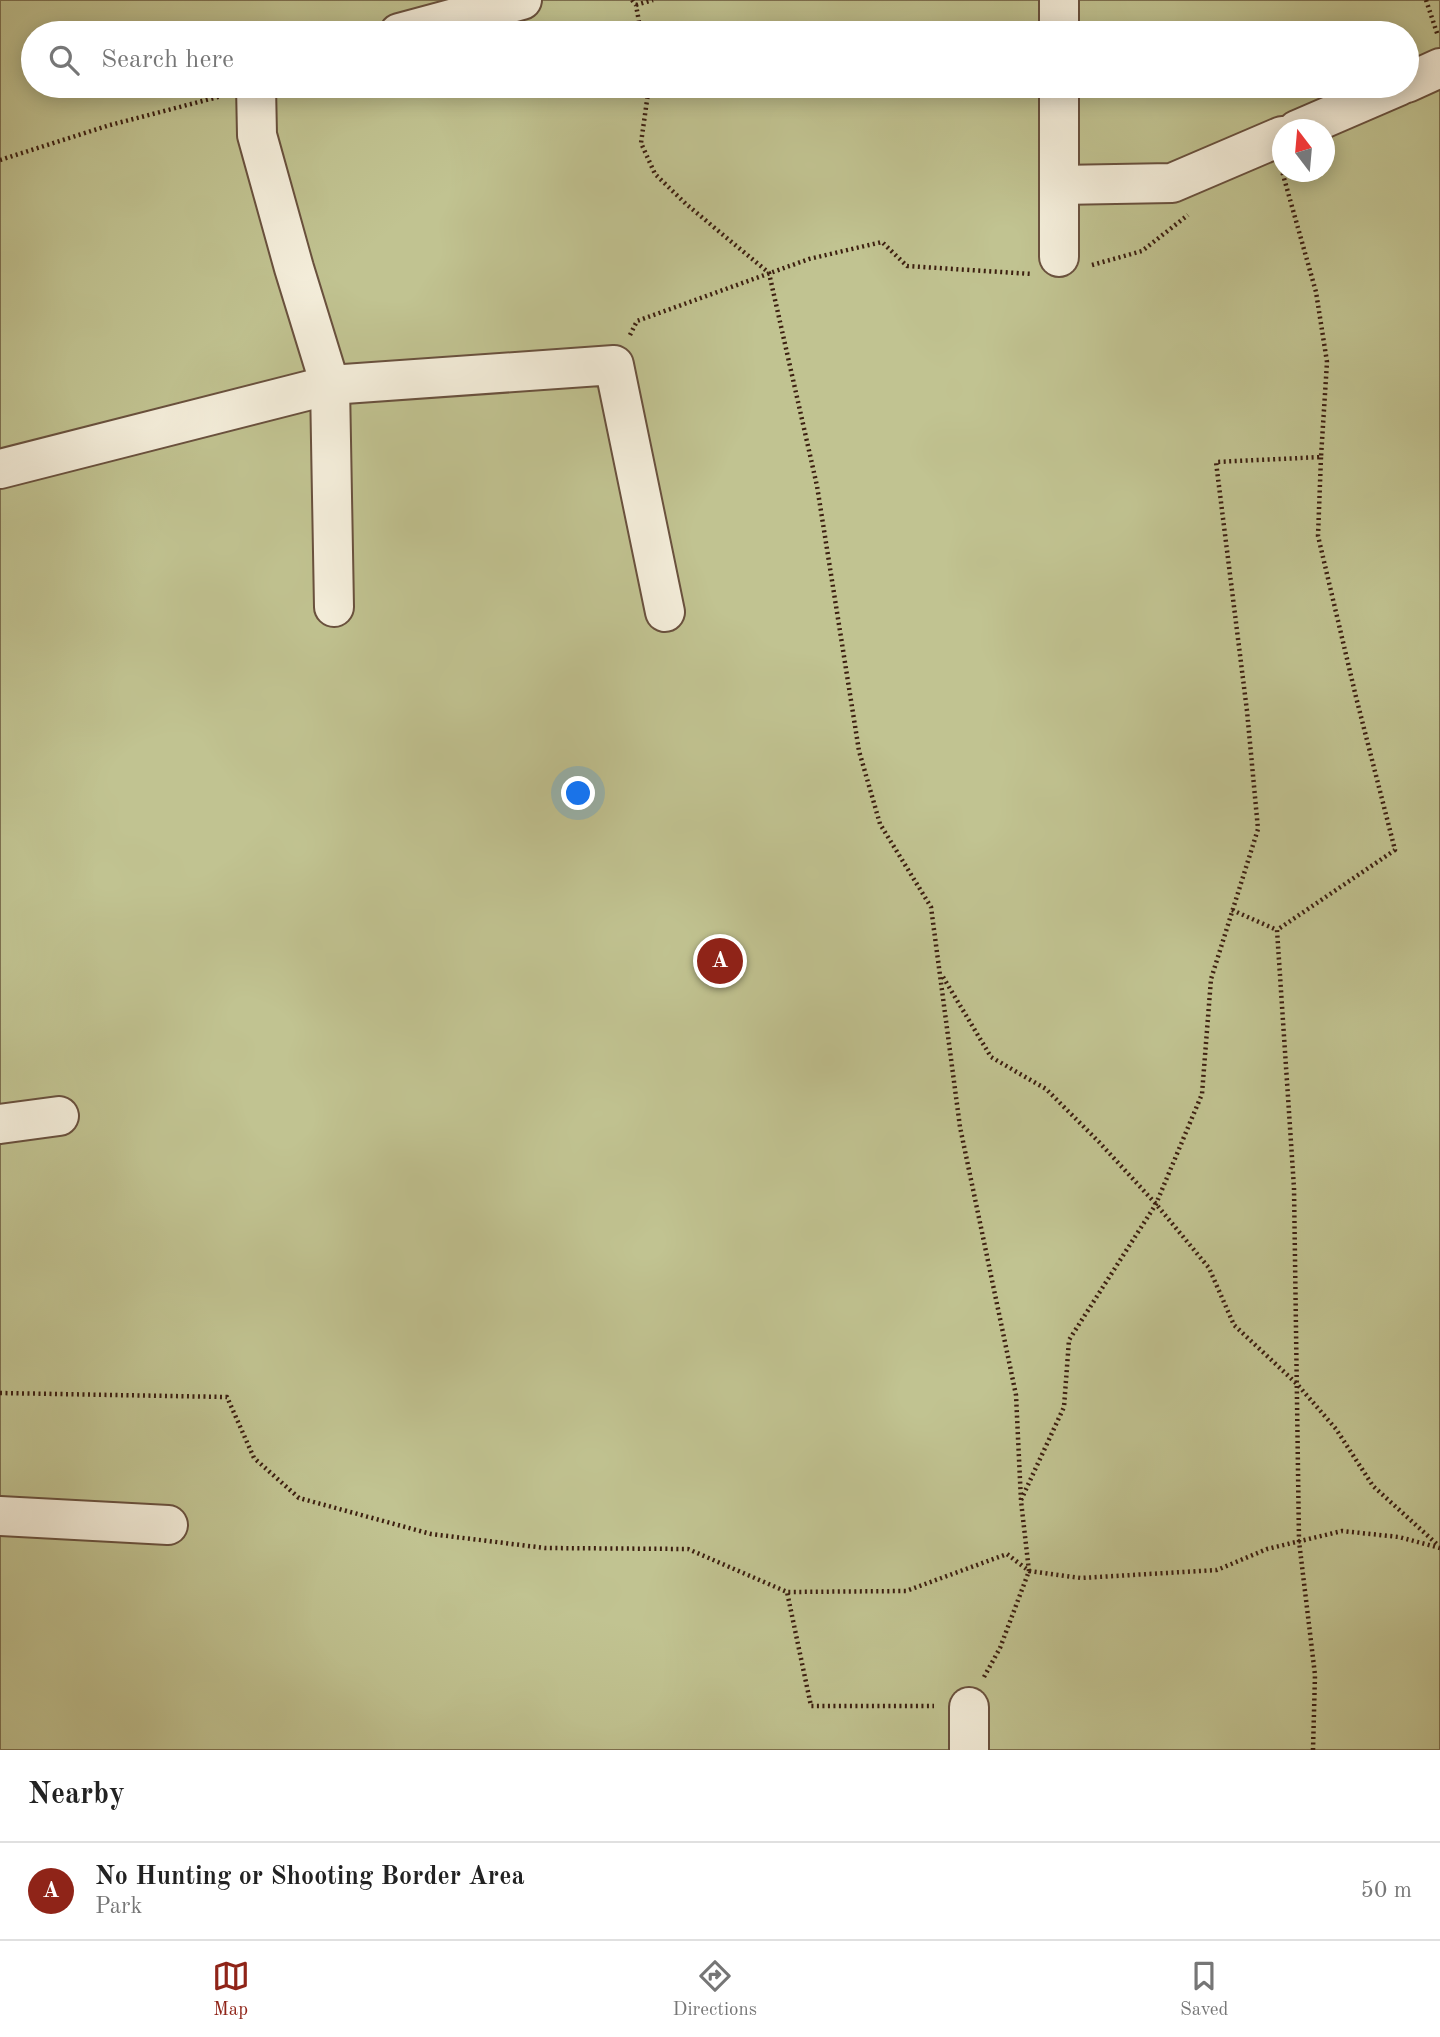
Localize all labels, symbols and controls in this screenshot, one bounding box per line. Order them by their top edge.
search box [21,21,1419,98]
icon: search [45,41,83,79]
text: Search here [101,47,234,73]
north arrow [1272,119,1335,182]
your location [561,776,595,810]
pin: A [697,935,743,987]
text: Nearby [28,1780,125,1810]
text: No Hunting or Shooting Border Area [95,1864,525,1890]
text: A [42,1879,60,1902]
text: 50 m [1361,1879,1412,1902]
text: Park [95,1895,142,1918]
tab: Map [212,1957,250,2022]
tab: Directions [673,1957,757,2022]
tab: Saved [1180,1957,1228,2022]

